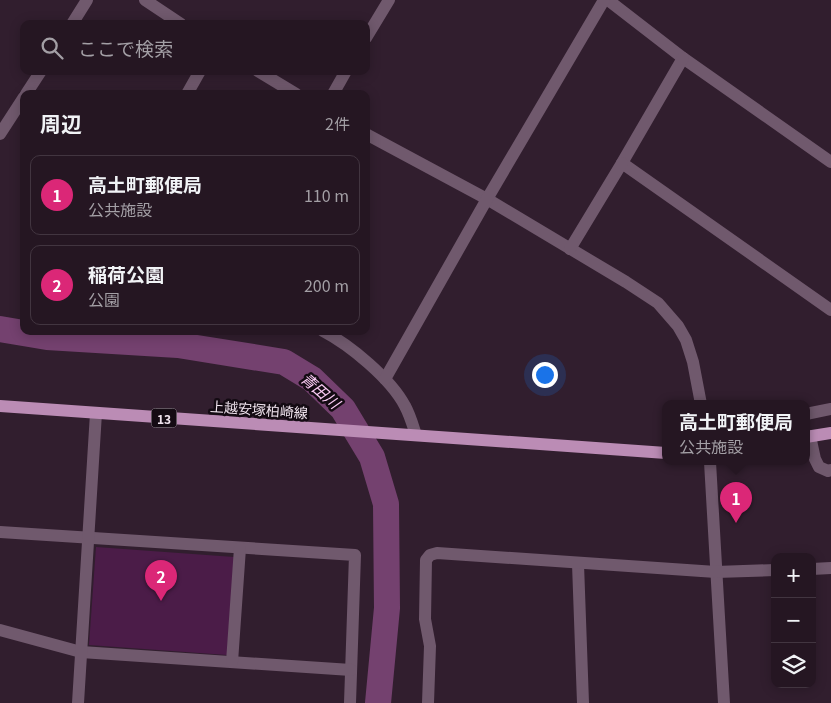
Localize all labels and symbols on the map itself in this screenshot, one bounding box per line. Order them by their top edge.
your location [532,362,558,388]
water label: 青田川 [297,367,346,414]
street label: 上越安塚柏崎線 [209,396,309,422]
road number: 13 [152,408,176,428]
pin: 1 [720,482,752,523]
pin: 2 [145,560,177,601]

